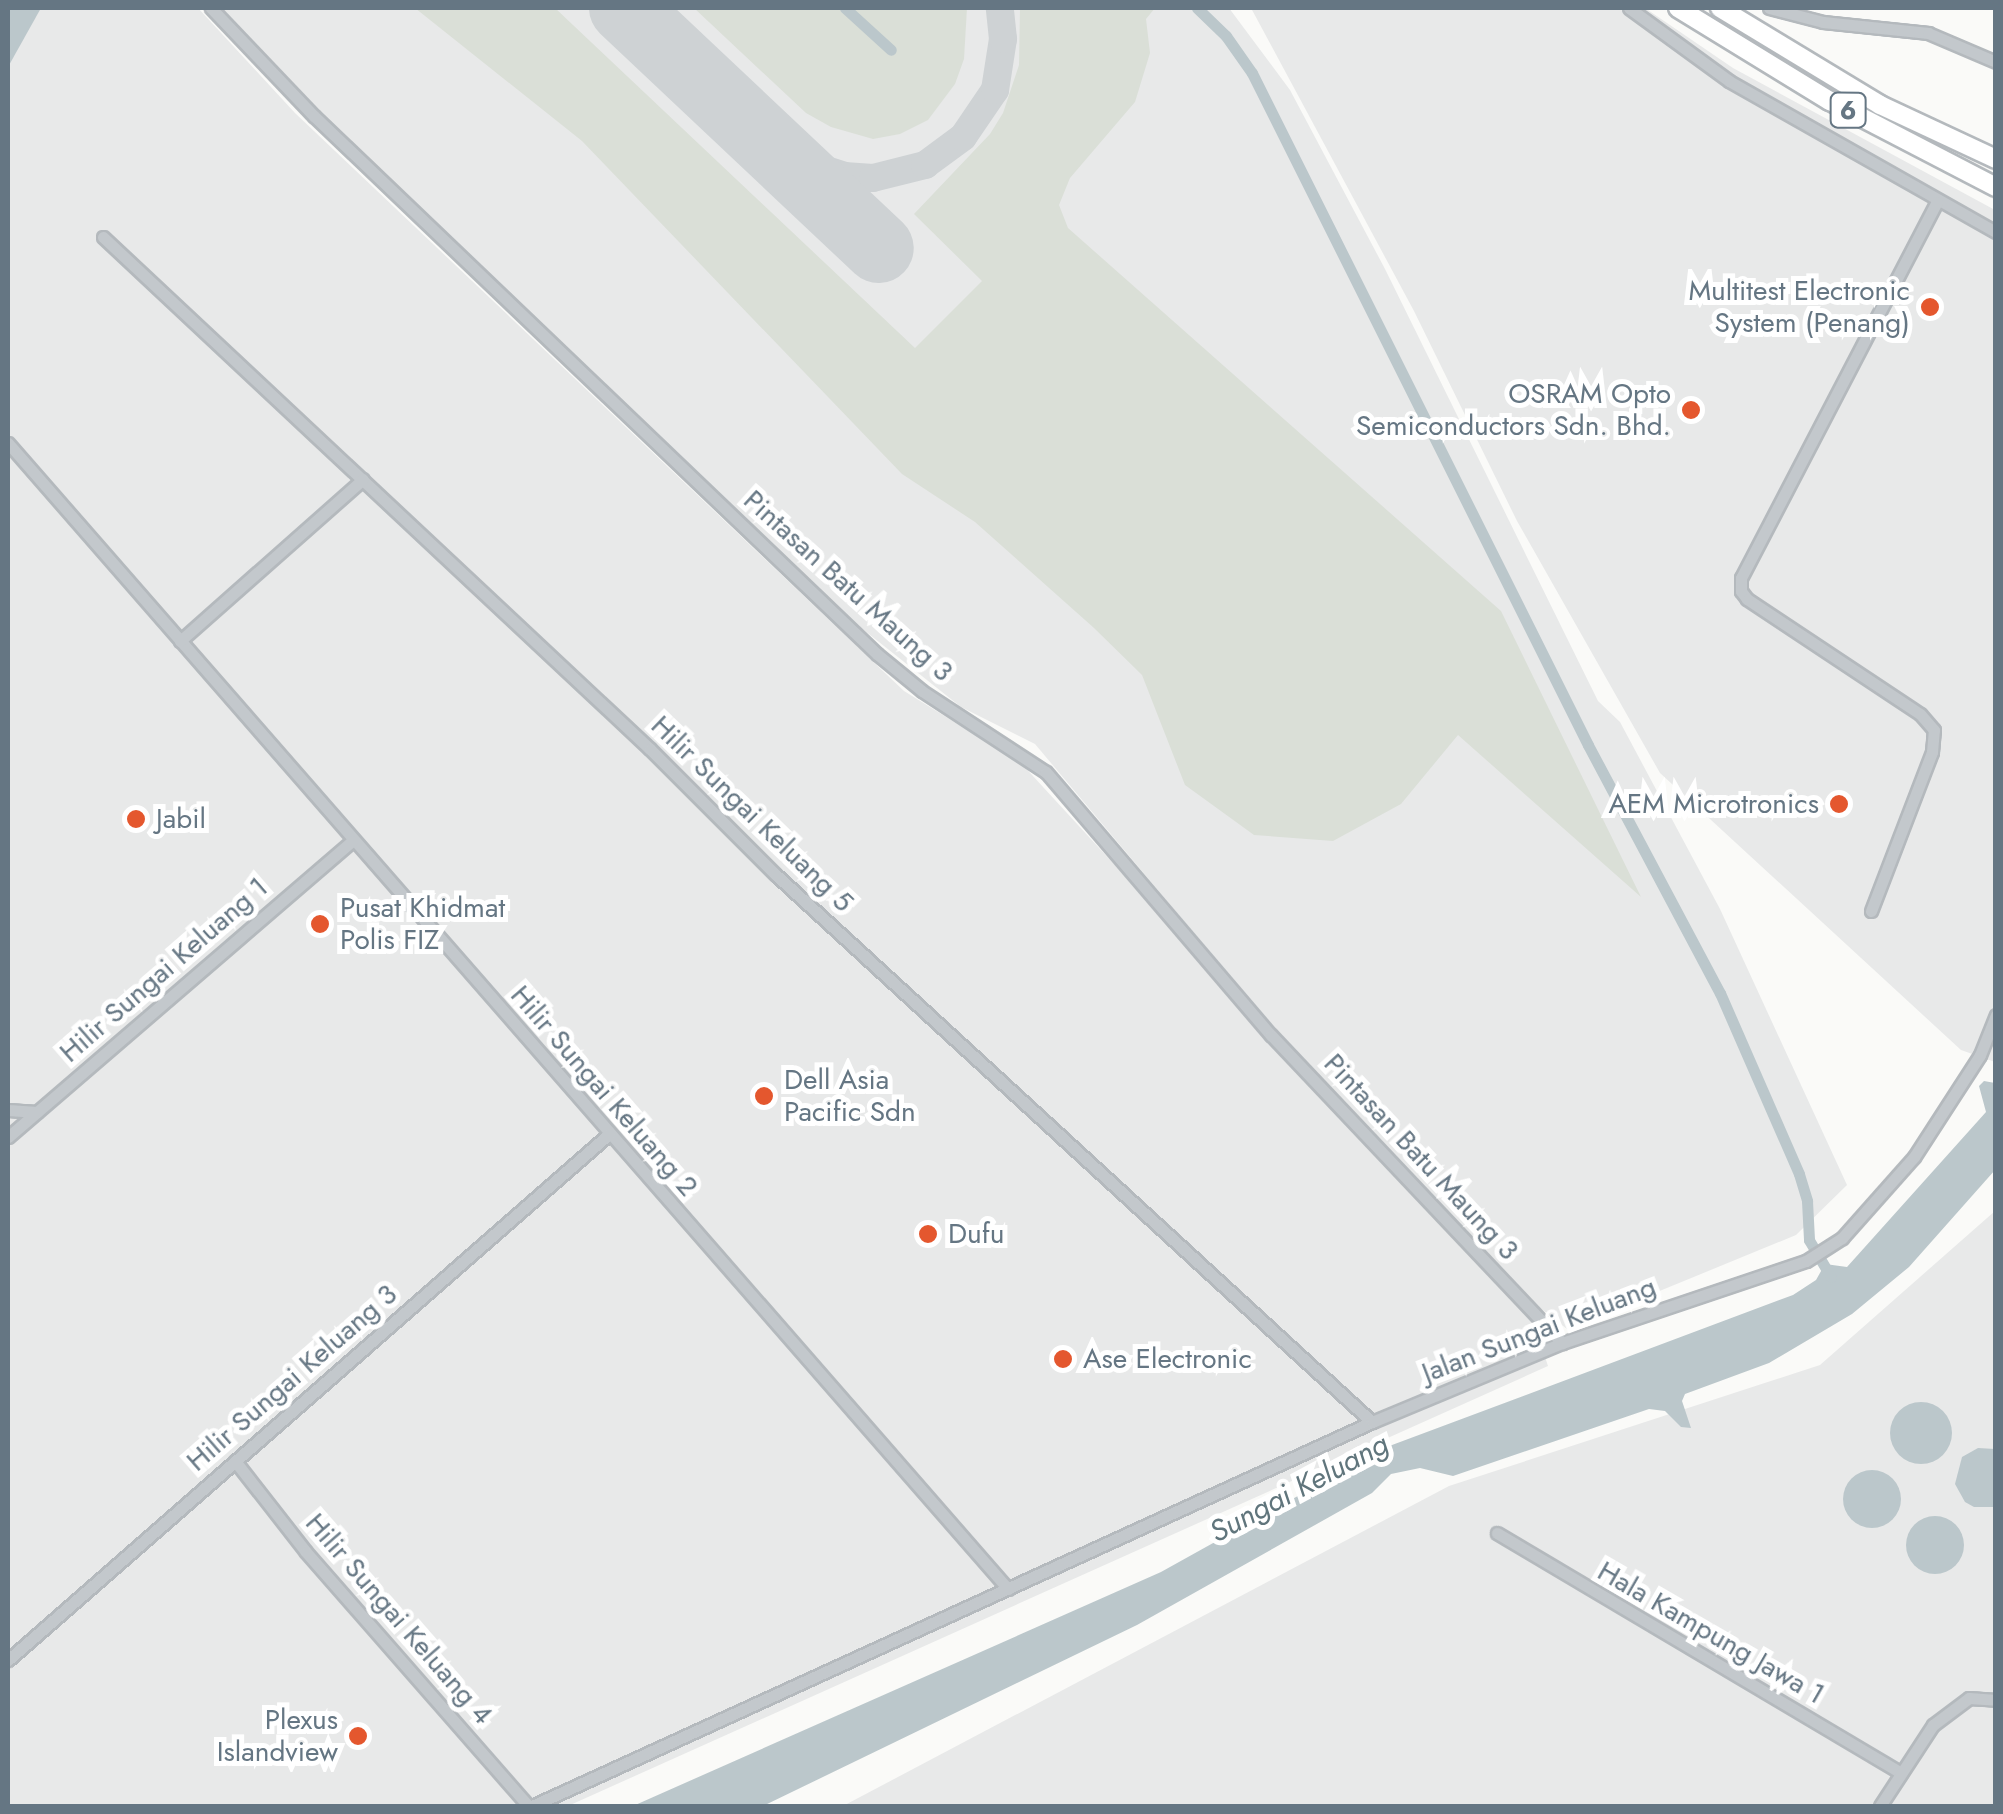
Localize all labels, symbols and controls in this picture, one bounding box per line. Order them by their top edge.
road number: 6 [1828,90,1868,130]
place label: Multitest Electronic System (Penang) [1688,274,1910,340]
marker: Multitest Electronic System (Penang) [1919,296,1941,318]
place label: OSRAM Opto Semiconductors Sdn. Bhd. [1356,377,1671,443]
marker: OSRAM Opto Semiconductors Sdn. Bhd. [1680,399,1702,421]
street label: Pintasan Batu Maung 3 [737,483,959,689]
street label: Hilir Sungai Keluang 5 [644,709,860,919]
place label: AEM Microtronics [1608,787,1819,821]
marker: AEM Microtronics [1828,793,1850,815]
place label: Jabil [156,802,206,836]
marker: Jabil [125,808,147,830]
street label: Hilir Sungai Keluang 1 [53,871,275,1069]
place label: Pusat Khidmat Polis FIZ [340,891,505,957]
marker: Pusat Khidmat Polis FIZ [309,913,331,935]
street label: Hilir Sungai Keluang 2 [503,979,705,1203]
street label: Pintasan Batu Maung 3 [1317,1047,1525,1267]
place label: Dell Asia Pacific Sdn [784,1063,916,1129]
marker: Dell Asia Pacific Sdn [753,1085,775,1107]
place label: Dufu [948,1217,1004,1251]
marker: Dufu [917,1223,939,1245]
street label: Jalan Sungai Keluang [1417,1270,1661,1390]
street label: Hilir Sungai Keluang 3 [180,1278,404,1478]
place label: Ase Electronic [1083,1342,1252,1376]
marker: Ase Electronic [1052,1348,1074,1370]
water label: Sungai Keluang [1203,1426,1395,1550]
street label: Hilir Sungai Keluang 4 [298,1507,500,1731]
street label: Hala Kampung Jawa 1 [1592,1554,1830,1712]
place label: Plexus Islandview [217,1703,338,1769]
marker: Plexus Islandview [347,1725,369,1747]

